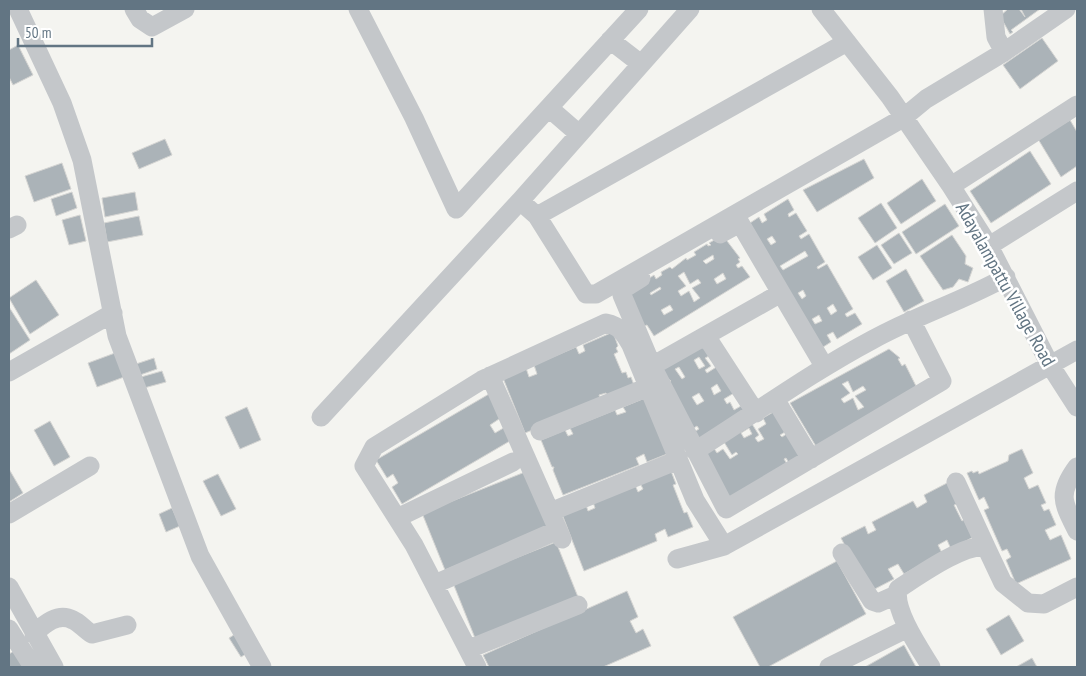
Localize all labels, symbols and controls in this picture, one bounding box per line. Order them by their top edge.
scale bar [18,15,151,47]
text: 50 m [25,23,51,42]
street label: Adayalampattu Village Road [951,198,1061,370]

